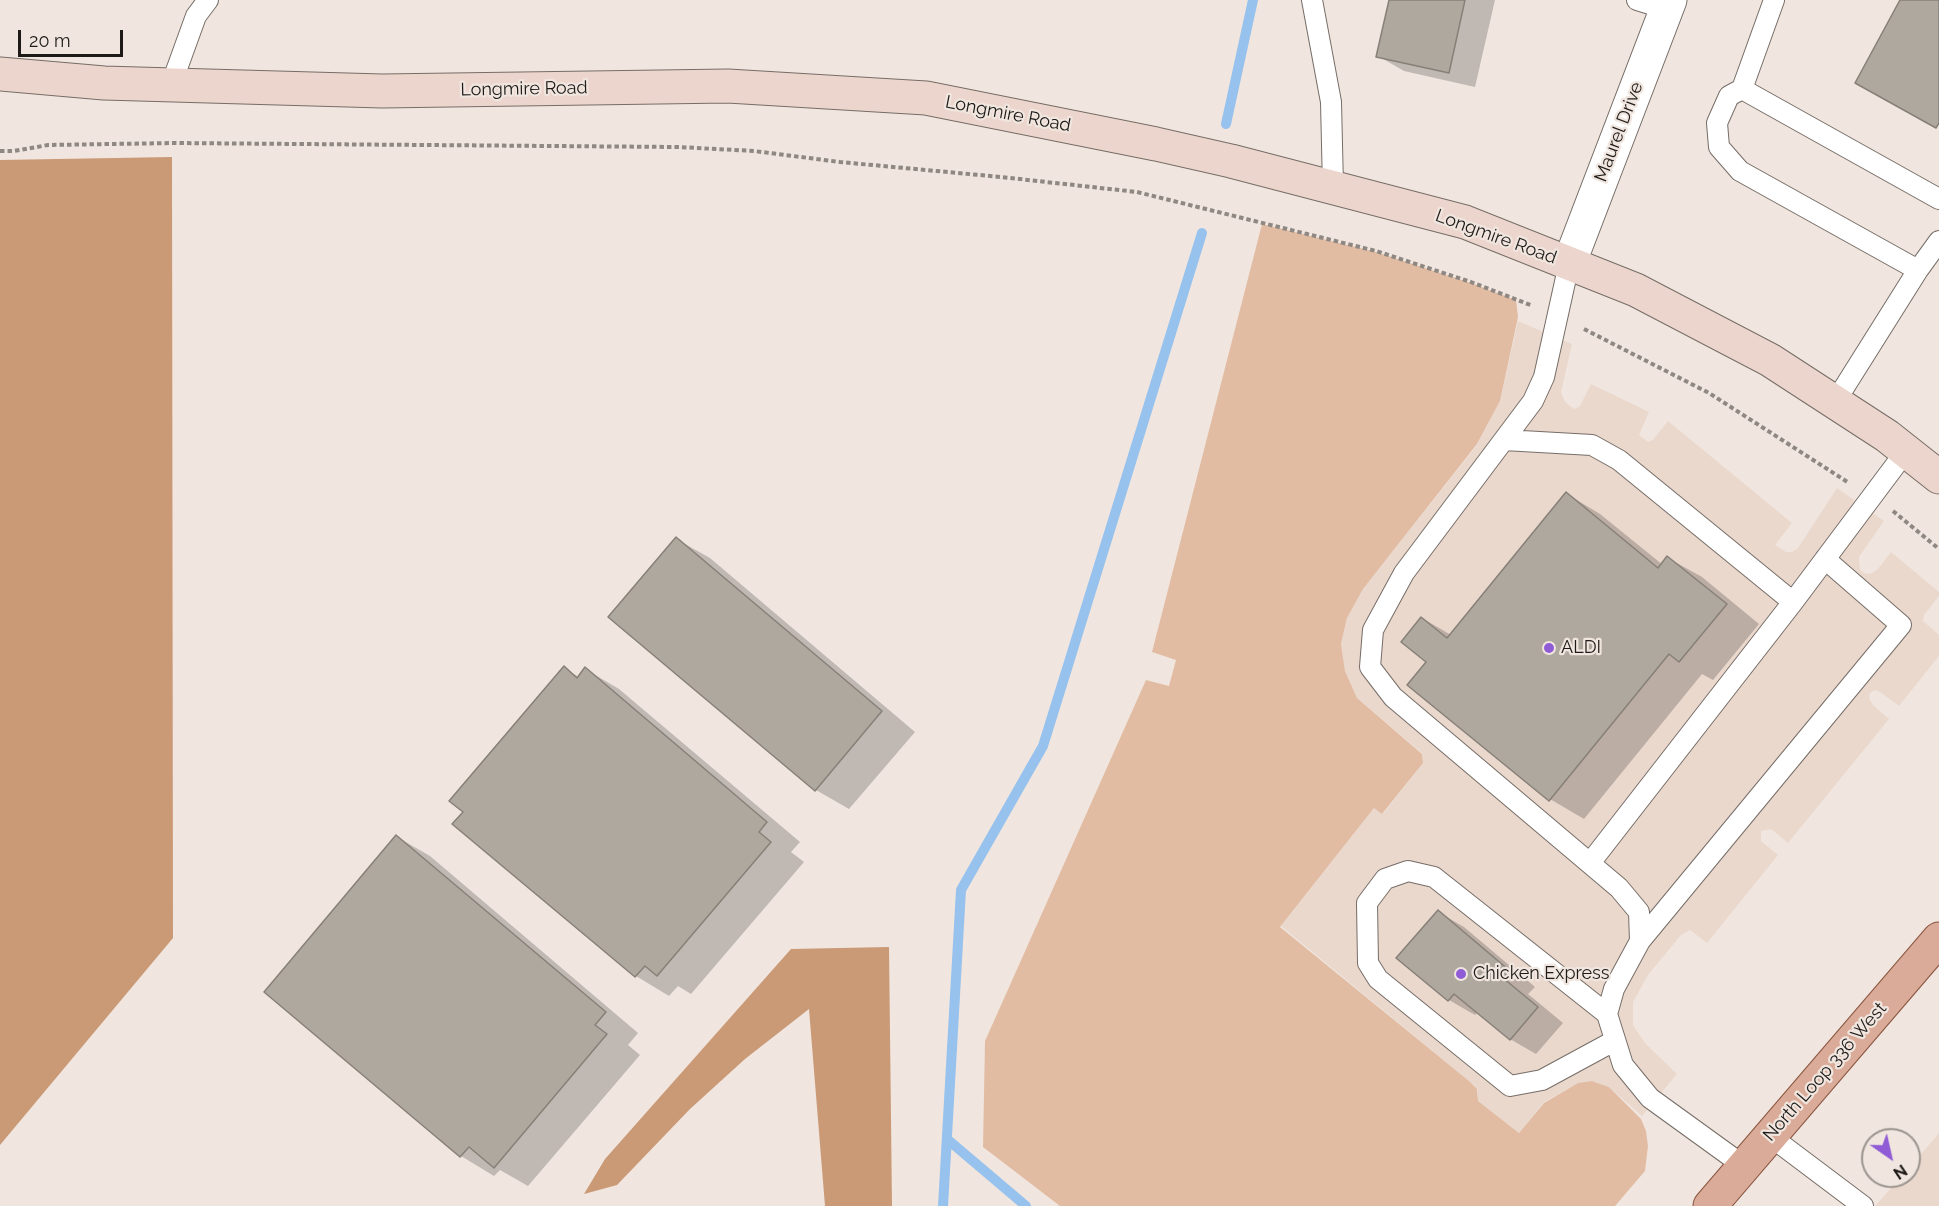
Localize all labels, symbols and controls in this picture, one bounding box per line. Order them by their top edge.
scale bar [21,18,126,56]
text: 20 m [29,30,71,51]
street label: Longmire Road [460,77,588,101]
street label: Maurel Drive [1590,79,1648,185]
street label: Longmire Road [943,91,1073,137]
street label: Longmire Road [1432,205,1560,269]
place label: ALDI [1561,637,1601,659]
marker: ALDI [1542,641,1556,655]
place label: Chicken Express [1473,963,1609,985]
marker: Chicken Express [1454,967,1468,981]
street label: North Loop 336 West [1759,998,1891,1146]
north arrow [1861,1128,1921,1188]
text: N [1890,1160,1911,1183]

